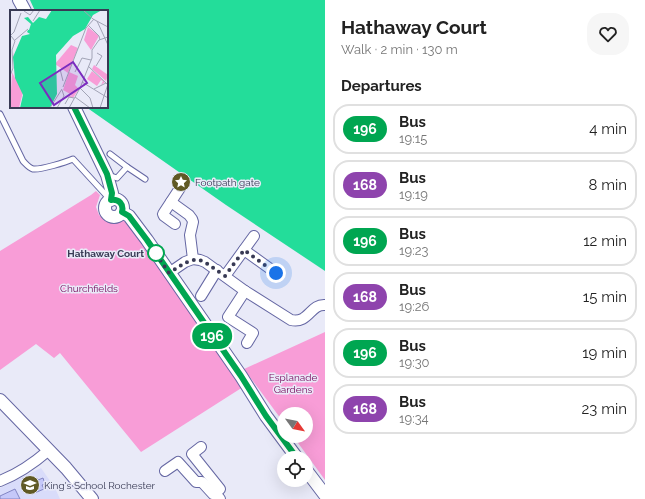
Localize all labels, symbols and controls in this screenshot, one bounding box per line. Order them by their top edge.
inset map [10,10,108,108]
button: heart [587,13,629,55]
text: Hathaway Court [341,16,487,38]
text: Walk · 2 min · 130 m [341,42,458,57]
text: Departures [341,77,422,95]
text: Bus [399,113,426,131]
text: 4 min [589,120,627,138]
text: 196 [353,121,377,137]
text: 19:15 [399,131,427,146]
text: Bus [399,169,426,187]
place icon: Footpath gate [170,171,192,193]
text: 8 min [588,176,627,194]
place label: Footpath gate [195,177,260,188]
text: 168 [353,177,377,193]
text: 19:19 [399,187,428,202]
text: Bus [399,225,426,243]
text: 12 min [583,232,627,250]
text: 196 [353,233,377,249]
text: 19:23 [399,243,428,258]
marker: Hathaway Court [147,244,165,262]
place label: Hathaway Court [67,248,144,259]
your location [266,263,286,283]
text: Bus [399,281,426,299]
park label: Churchfields [60,283,118,294]
text: 15 min [583,288,627,306]
text: 168 [353,289,377,305]
text: 19:26 [399,299,429,314]
line badge: 196 [189,323,235,349]
text: 196 [200,328,224,344]
text: Bus [399,337,426,355]
text: 19 min [582,344,627,362]
text: 196 [353,345,377,361]
text: 19:30 [399,355,430,370]
park label: Esplanade Gardens [269,372,317,395]
text: Bus [399,393,426,411]
text: 23 min [582,400,627,418]
text: 168 [353,401,377,417]
north arrow [277,407,313,443]
map controls [277,407,313,487]
text: 19:34 [399,411,429,426]
button: locate [277,451,313,487]
school or university icon: King's School Rochester [19,474,41,496]
place label: King's School Rochester [44,480,156,491]

